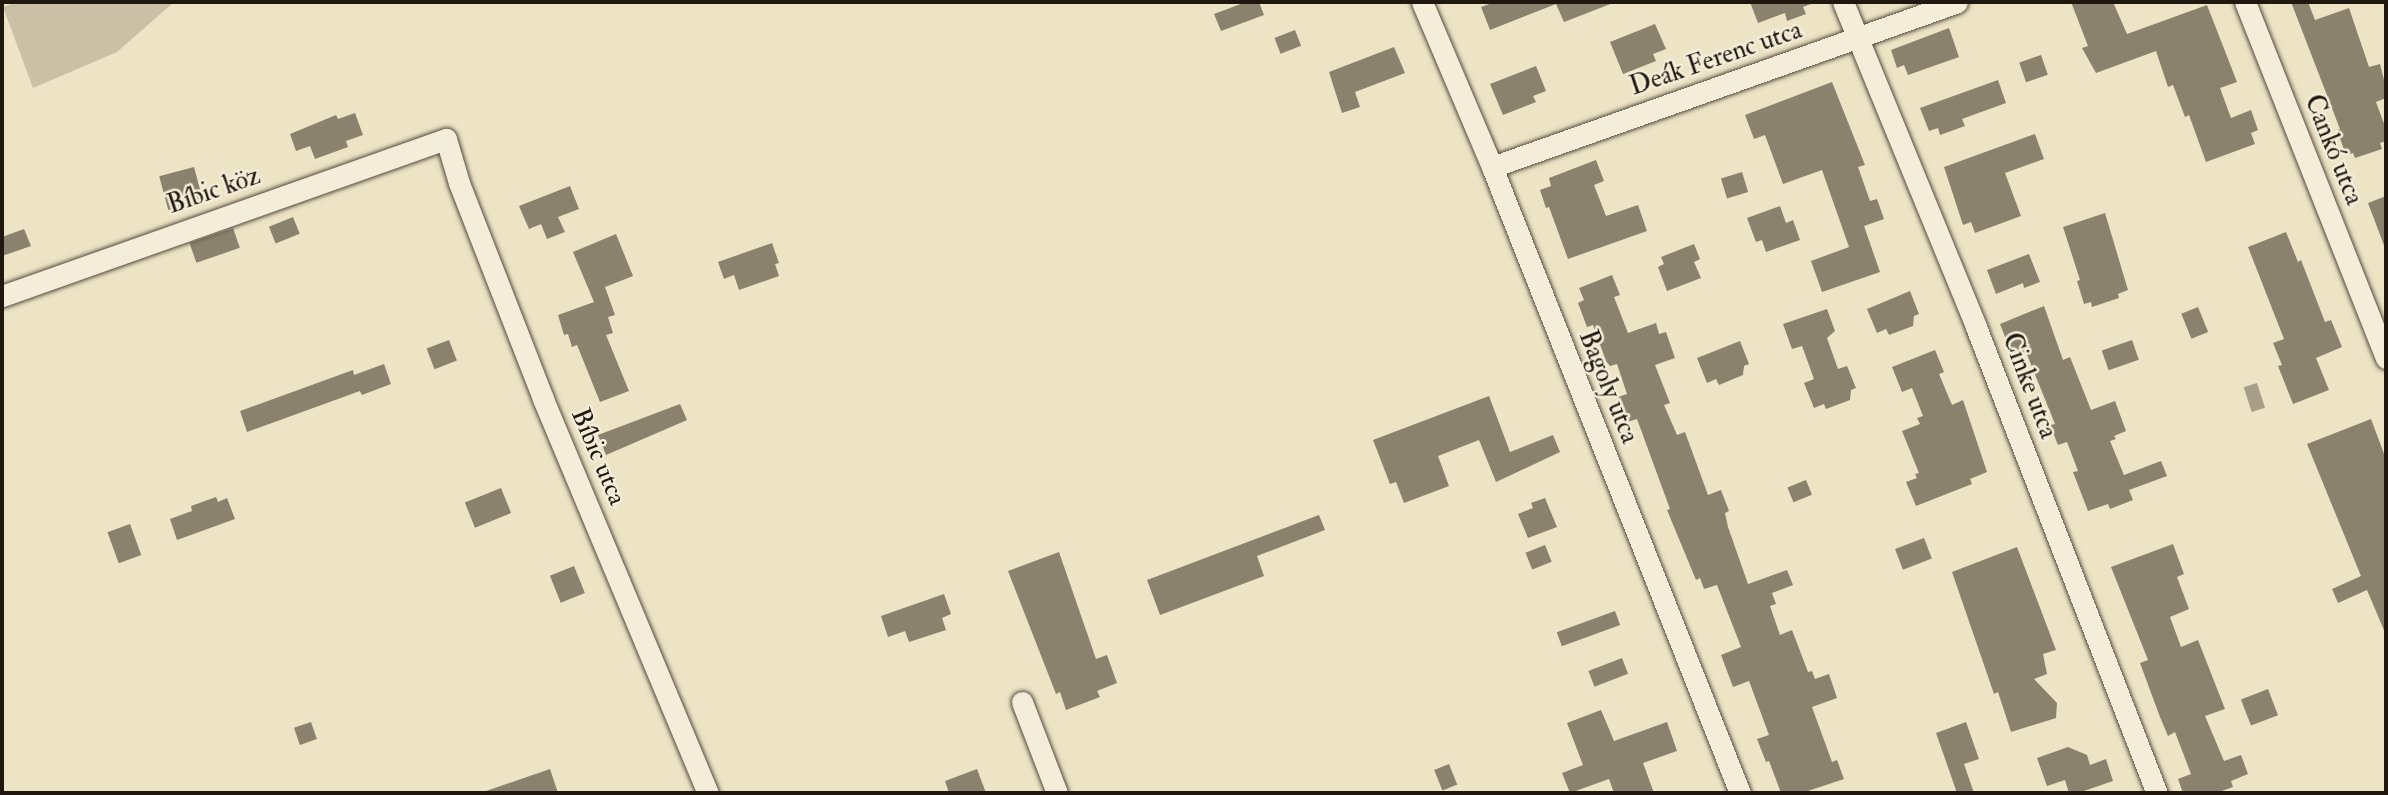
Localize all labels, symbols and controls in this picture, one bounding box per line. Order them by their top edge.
street label: Deák Ferenc utca [1626,15,1806,103]
street label: Cankó utca [2297,90,2369,210]
street label: Bíbic köz [163,161,265,221]
street label: Bagoly utca [1571,326,1645,448]
street label: Cinke utca [1995,329,2063,443]
street label: Bíbic utca [564,404,632,510]

